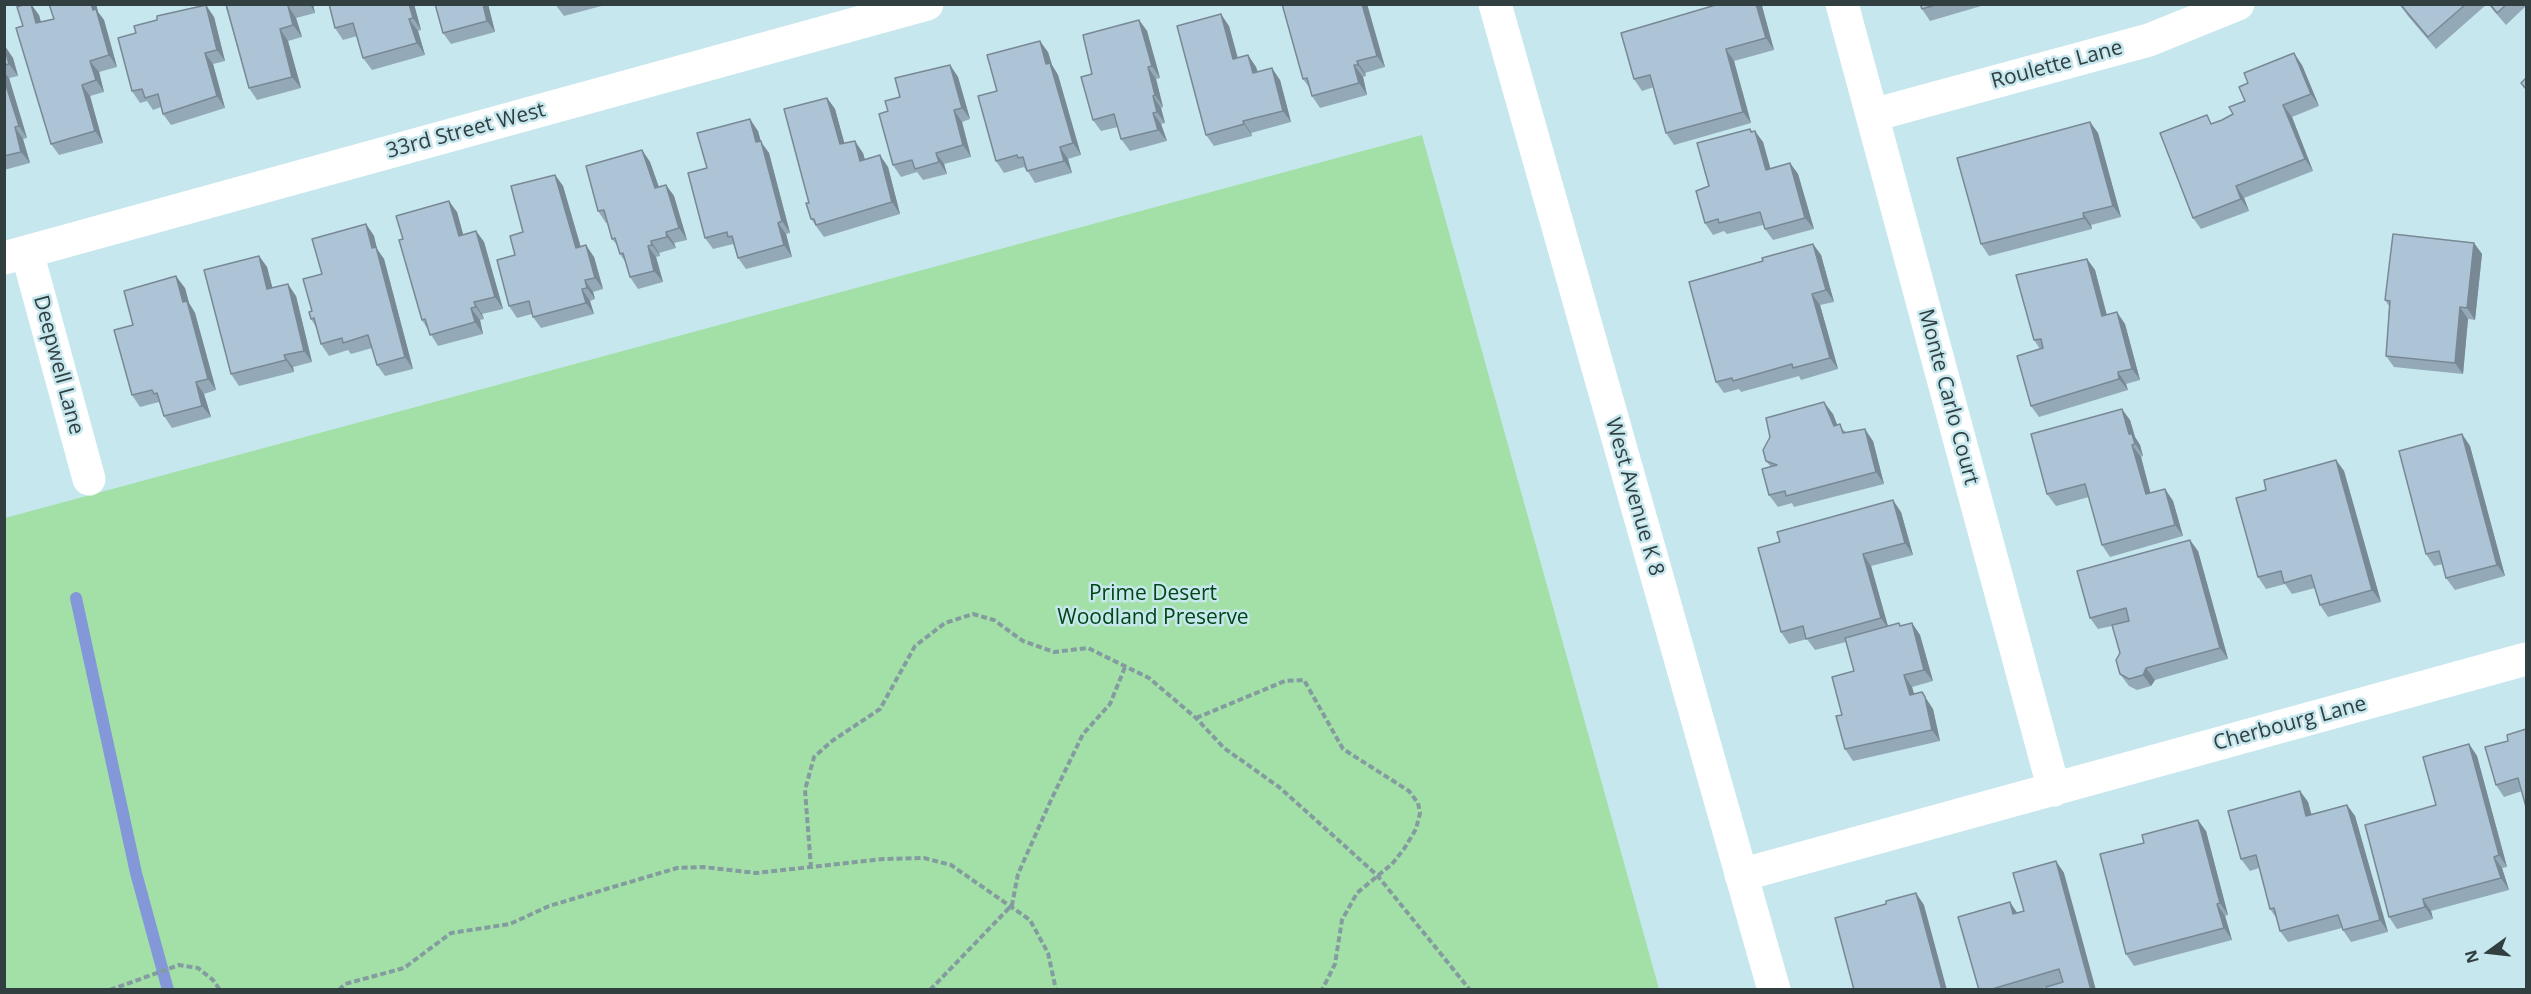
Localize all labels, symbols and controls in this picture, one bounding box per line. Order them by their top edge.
street label: Roulette Lane [1988,35,2126,95]
street label: 33rd Street West [384,98,548,164]
street label: Deepwell Lane [27,293,89,437]
street label: Monte Carlo Court [1912,306,1984,488]
street label: West Avenue K 8 [1599,415,1669,579]
park label: Prime Desert Woodland Preserve [1057,581,1249,631]
street label: Cherbourg Lane [2211,691,2369,757]
north arrow [2459,922,2519,982]
text: N [2459,948,2484,966]

